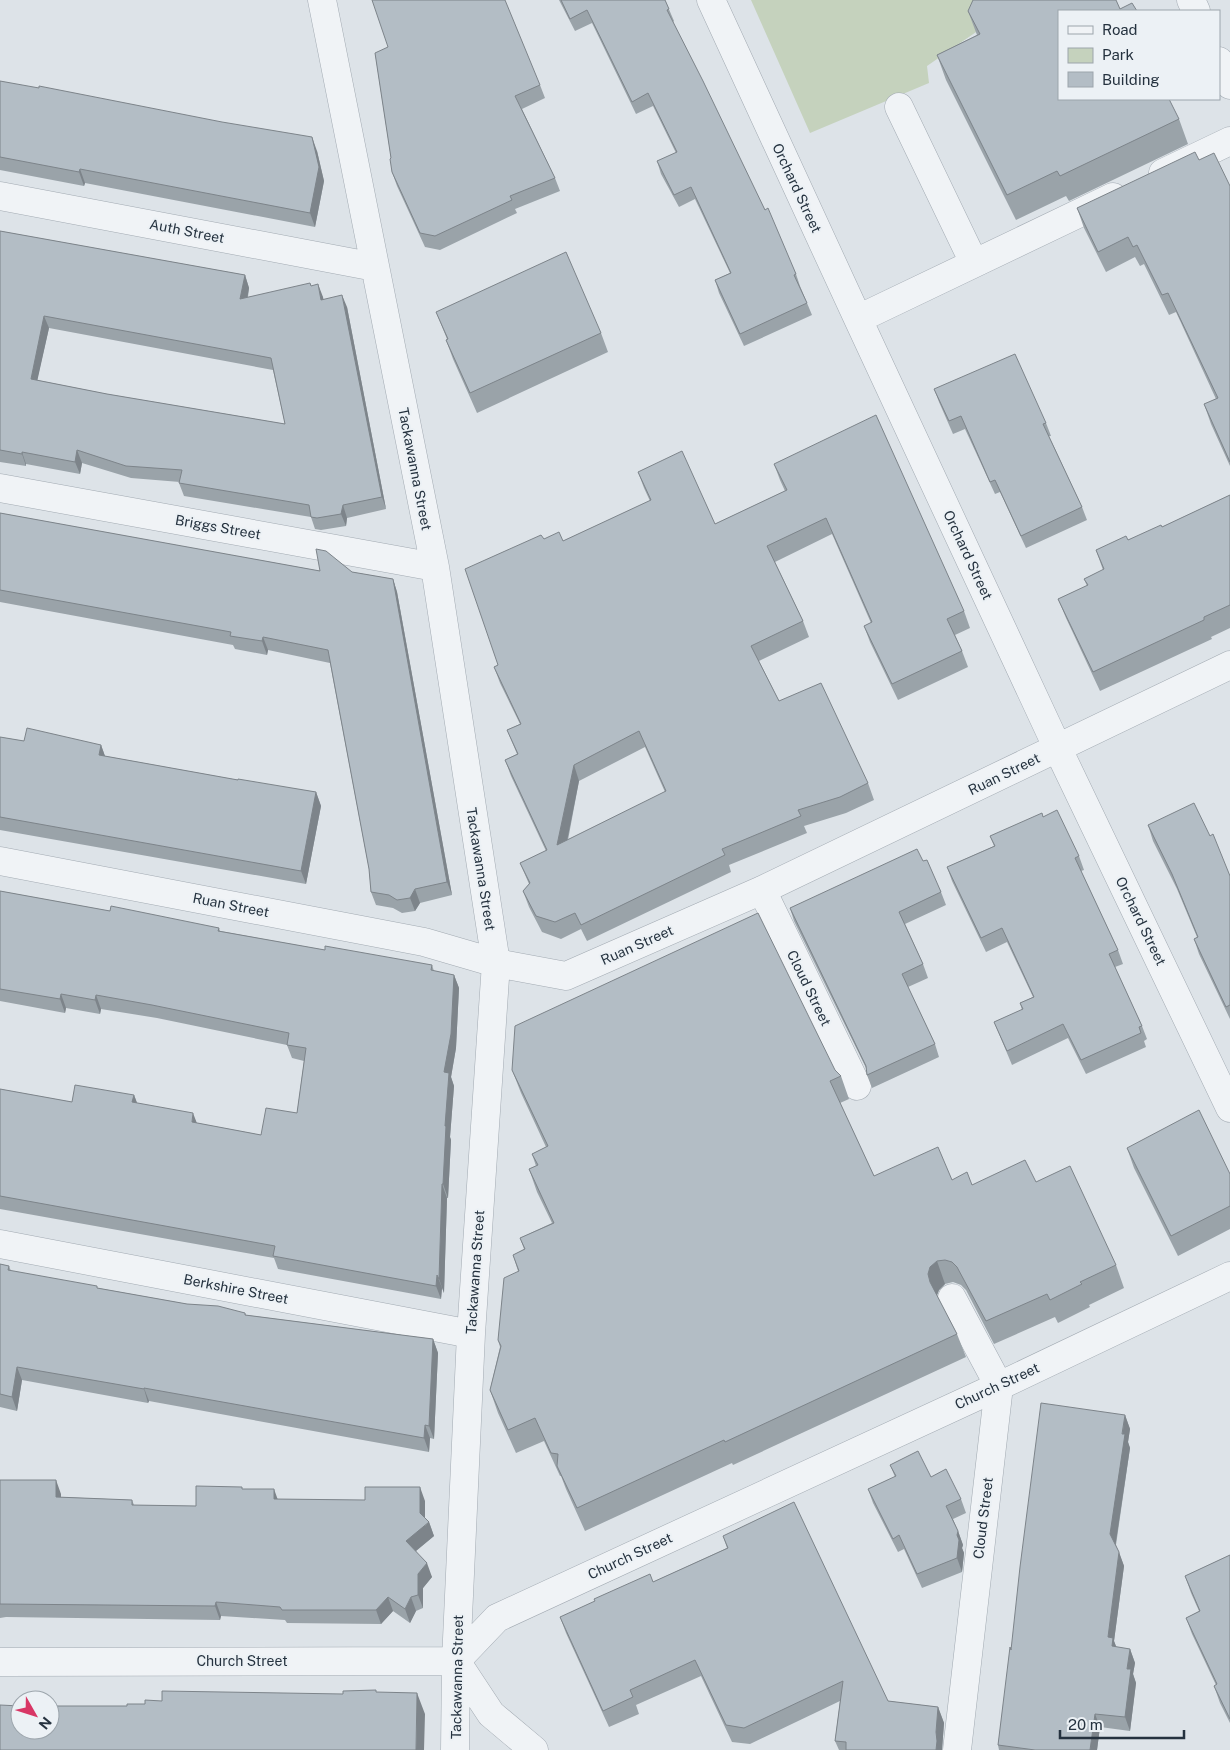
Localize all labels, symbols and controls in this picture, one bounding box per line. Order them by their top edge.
legend [1058,10,1220,100]
text: Road [1102,21,1138,38]
text: Park [1102,46,1134,63]
text: Building [1102,71,1160,88]
street label: Orchard Street [769,141,825,235]
street label: Auth Street [148,216,226,246]
street label: Tackawanna Street [395,406,435,532]
street label: Orchard Street [940,508,996,602]
street label: Briggs Street [174,512,262,542]
street label: Ruan Street [966,750,1042,798]
street label: Tackawanna Street [463,806,499,932]
street label: Orchard Street [1113,874,1169,968]
street label: Ruan Street [191,890,271,920]
street label: Ruan Street [598,922,676,968]
street label: Cloud Street [784,948,834,1028]
street label: Tackawanna Street [463,1209,487,1335]
street label: Berkshire Street [182,1271,290,1307]
street label: Church Street [952,1359,1042,1413]
street label: Cloud Street [970,1476,996,1560]
street label: Church Street [585,1529,675,1583]
street label: Tackawanna Street [448,1615,466,1739]
street label: Church Street [196,1653,288,1669]
north arrow [10,1690,60,1740]
scale bar [1060,1708,1184,1740]
text: N [35,1714,55,1732]
text: 20 m [1068,1716,1103,1733]

